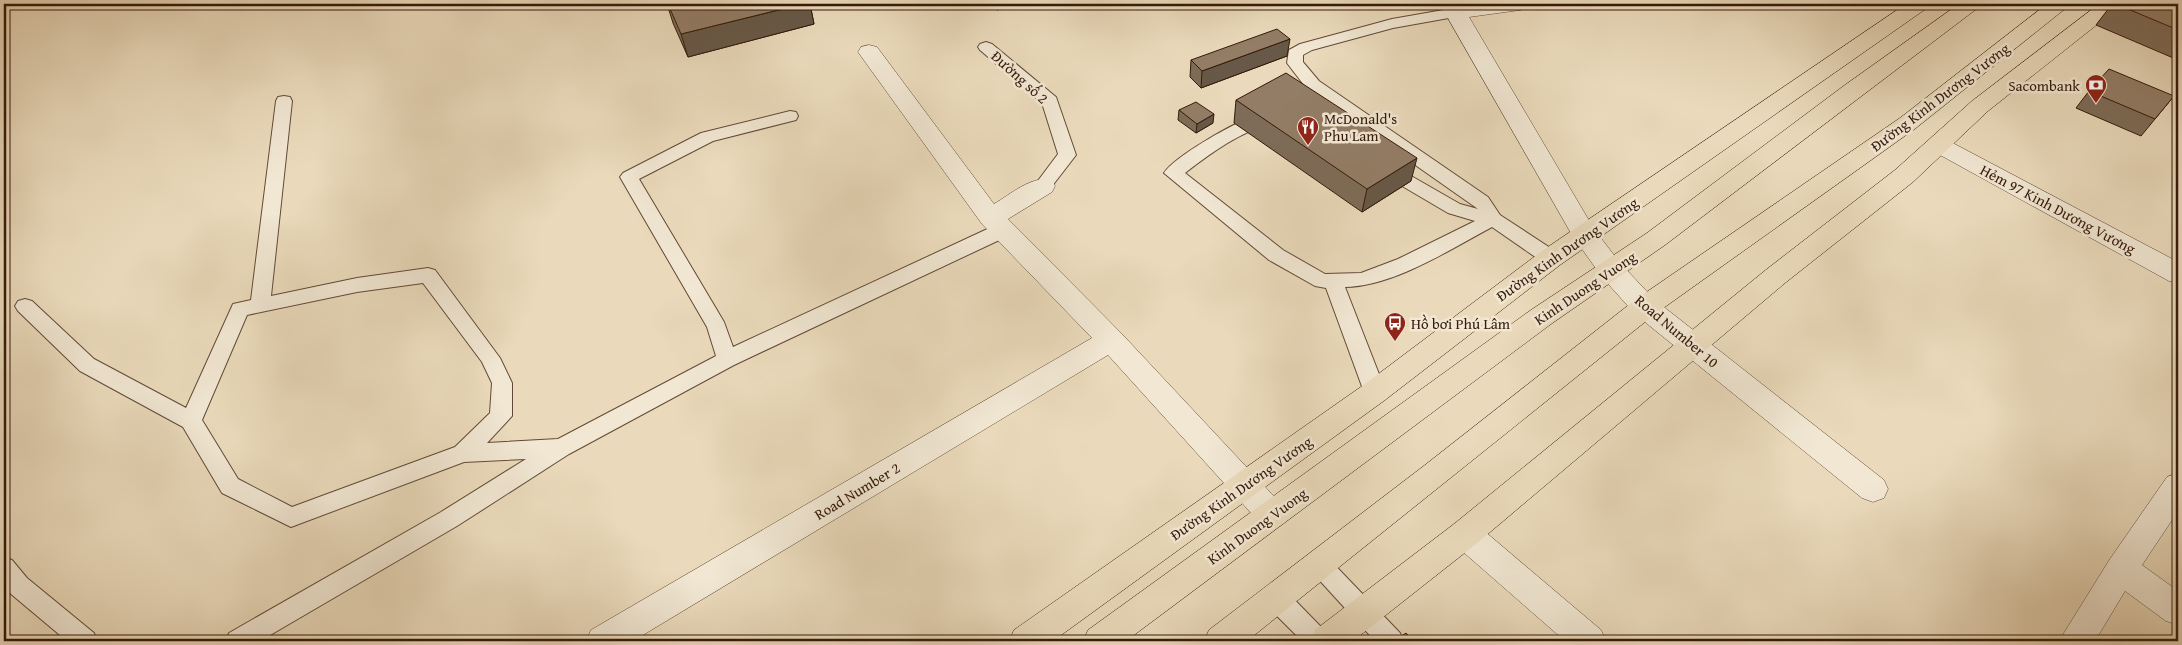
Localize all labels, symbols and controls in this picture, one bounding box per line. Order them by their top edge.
street label: Đường Kinh Dương Vương [1866,37,2014,156]
street label: Đường số 2 [987,46,1053,108]
bank icon: Sacombank [2084,73,2108,104]
place label: Sacombank [2008,75,2080,96]
place label: McDonald's Phu Lam [1324,108,1397,146]
restaurant icon: McDonald's Phu Lam [1296,115,1320,146]
street label: Hẻm 97 Kinh Dương Vương [1977,159,2140,259]
street label: Đường Kinh Dương Vương [1492,192,1643,306]
street label: Kinh Duong Vuong [1530,246,1641,330]
street label: Road Number 10 [1631,290,1723,372]
bus stop icon: Hồ bơi Phú Lâm [1383,311,1407,342]
place label: Hồ bơi Phú Lâm [1411,313,1511,334]
street label: Đường Kinh Dương Vương [1166,431,1317,545]
street label: Road Number 2 [810,457,904,525]
street label: Kinh Duong Vuong [1203,482,1312,569]

